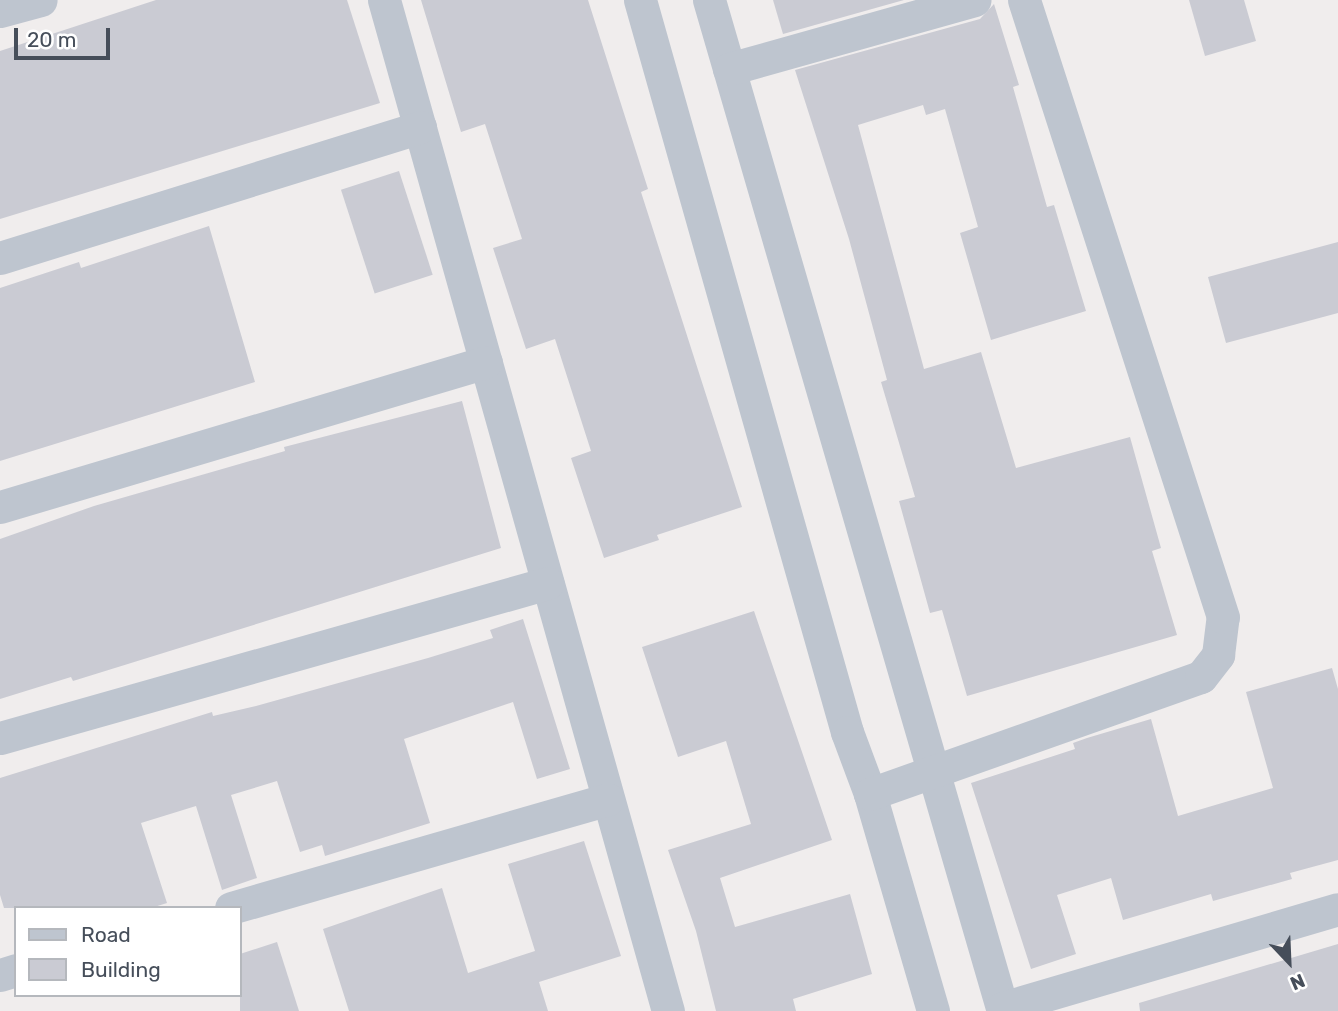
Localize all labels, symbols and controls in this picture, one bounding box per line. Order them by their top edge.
scale bar [18,14,114,58]
text: 20 m [27,27,76,52]
legend [14,906,242,997]
text: Road [81,922,131,947]
north arrow [1254,927,1324,997]
text: Building [81,957,161,982]
text: N [1287,969,1308,995]

